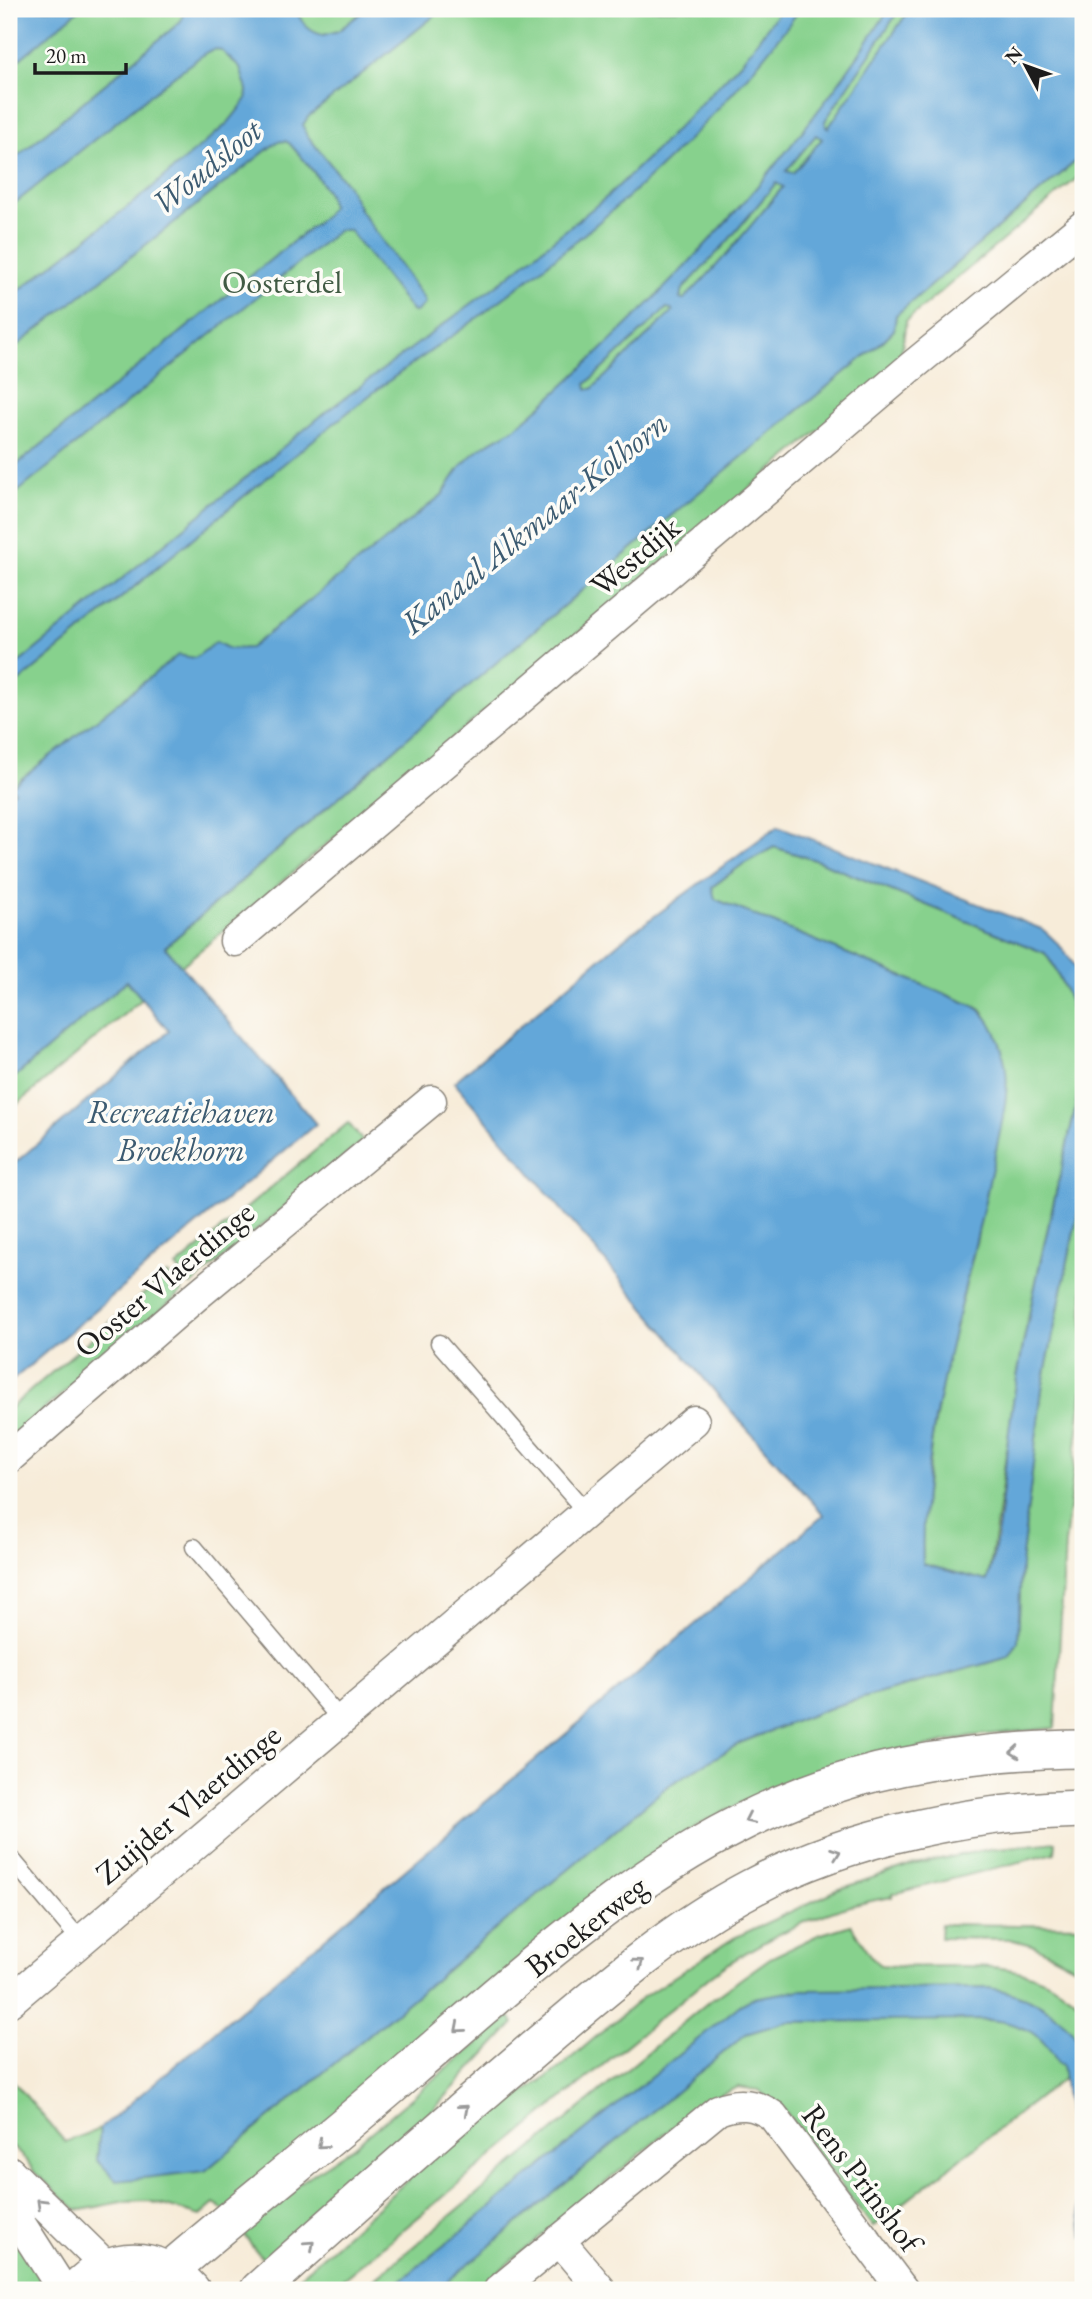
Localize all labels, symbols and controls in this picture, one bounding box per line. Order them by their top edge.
scale bar [35,32,126,76]
north arrow [990,32,1060,102]
text: N [999,41,1028,69]
text: 20 m [46,42,87,69]
water label: Woudsloot [142,108,271,224]
park label: Oosterdel [222,261,342,303]
water label: Kanaal Alkmaar-Kolhorn [391,402,676,644]
street label: Westdijk [581,505,690,606]
water label: Recreatiehaven Broekhorn [87,1090,275,1171]
street label: Ooster Vlaerdinge [65,1191,263,1367]
street label: Zuijder Vlaerdinge [87,1714,289,1894]
one-way arrow [1009,1744,1020,1759]
one-way arrow [744,1811,756,1825]
one-way arrow [830,1847,842,1861]
street label: Broekerweg [517,1865,656,1987]
one-way arrow [631,1958,643,1971]
one-way arrow [454,2020,467,2032]
street label: Rens Prinshof [793,2096,934,2264]
one-way arrow [456,2105,469,2117]
one-way arrow [318,2136,331,2148]
one-way arrow [36,2198,49,2211]
one-way arrow [302,2241,315,2253]

